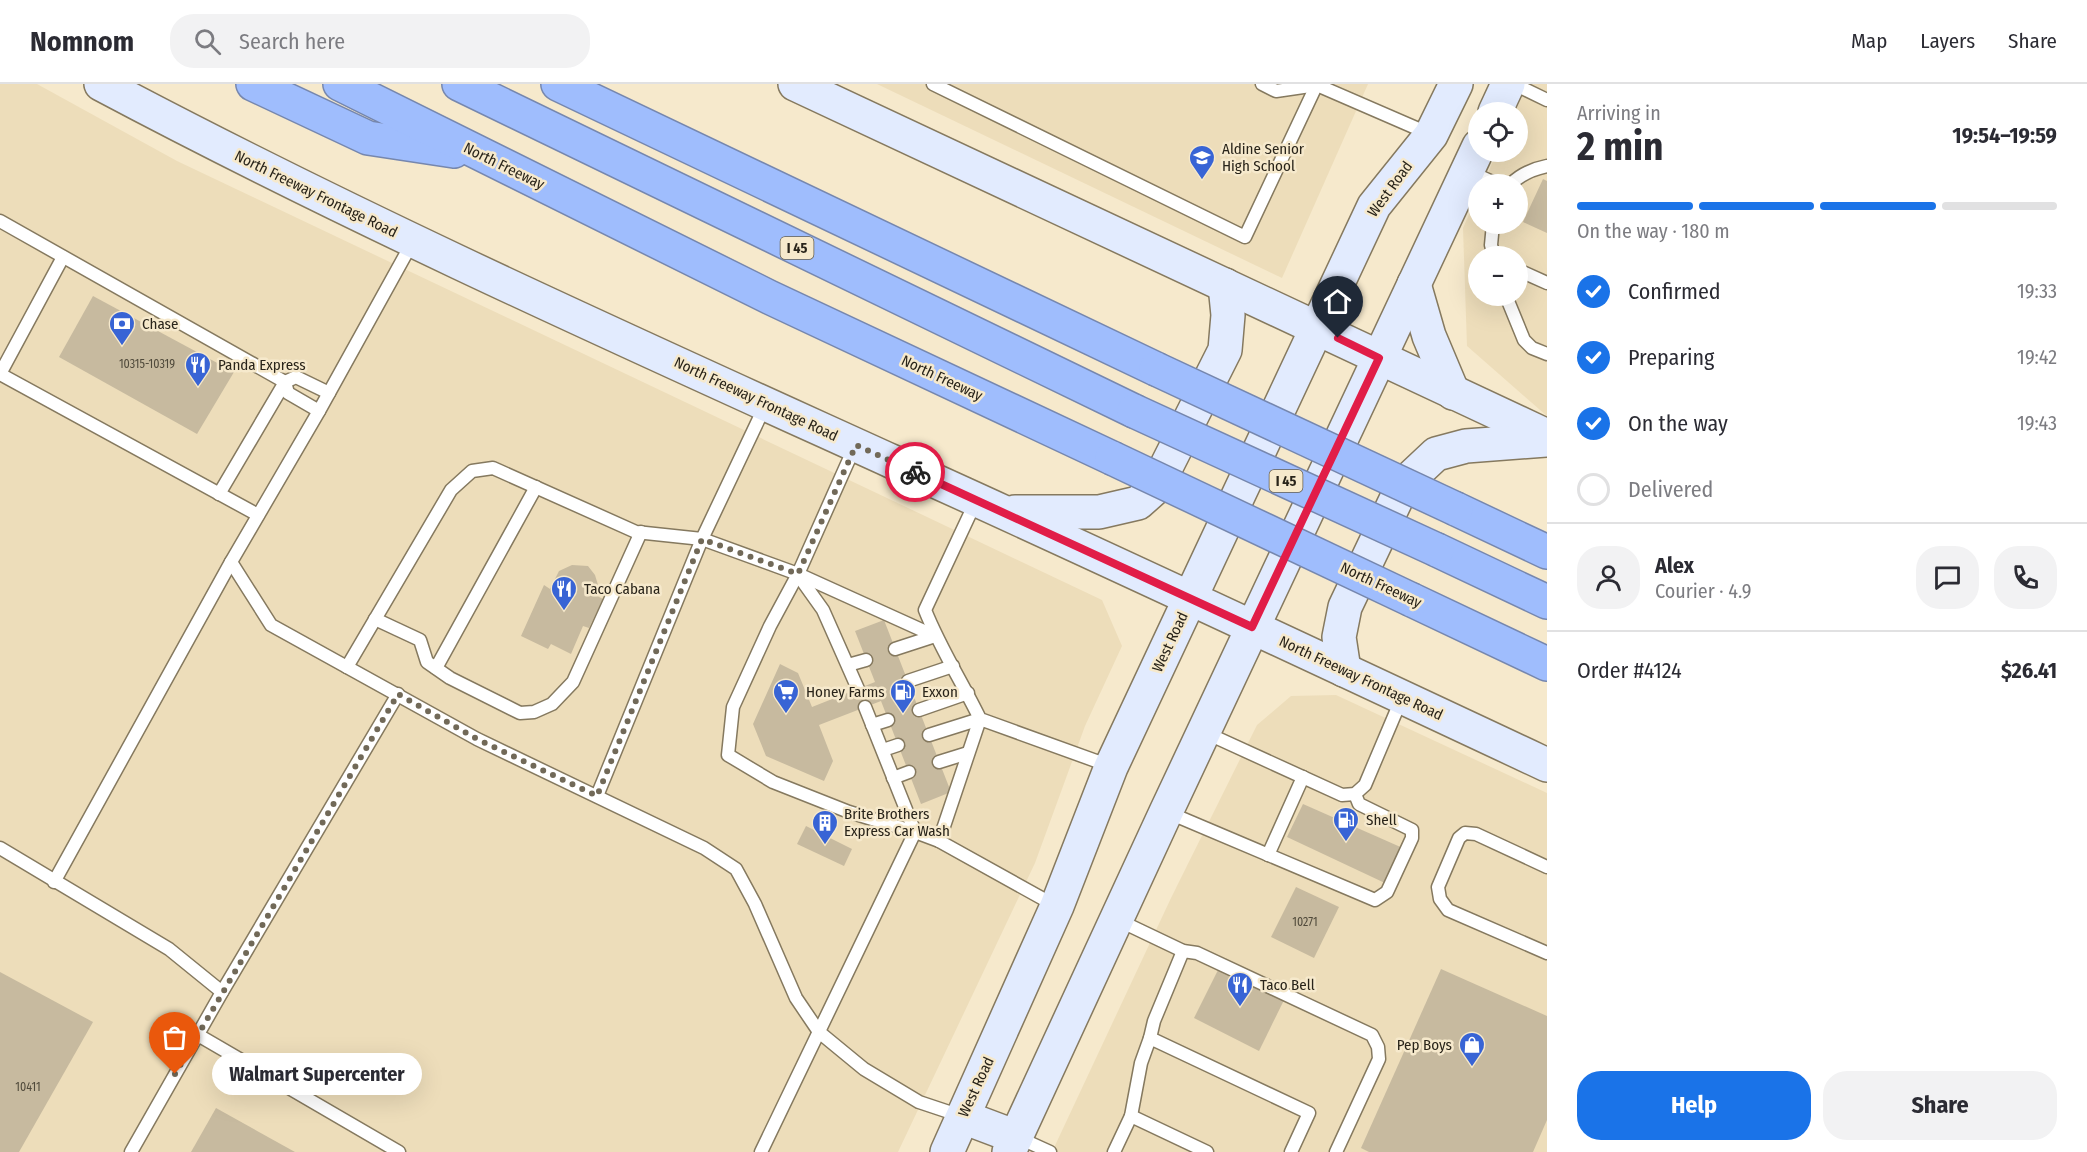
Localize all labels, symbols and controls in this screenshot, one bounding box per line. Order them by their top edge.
search box [170,14,590,68]
text: Nomnom [30,25,134,58]
icon: search [191,25,224,58]
text: Search here [239,28,345,55]
text: Map [1851,28,1887,54]
text: Layers [1920,28,1975,54]
text: Share [2008,28,2057,54]
text: Arriving in [1577,101,1661,125]
map controls [1468,102,1528,306]
button: locate [1468,102,1528,162]
text: 19:54–19:59 [1952,122,2057,149]
text: 2 min [1577,124,1663,170]
street label: North Freeway [461,139,548,193]
place label: Aldine Senior High School [1222,140,1305,175]
school or university icon: Aldine Senior High School [1187,143,1217,181]
street label: North Freeway Frontage Road [232,147,400,241]
street label: West Road [1364,158,1416,220]
button: + [1468,174,1528,234]
text: On the way · 180 m [1577,219,1730,243]
road number: I 45 [780,237,814,259]
button: − [1468,246,1528,306]
icon: check [1577,275,1610,308]
pin [1312,276,1363,338]
text: Confirmed [1628,278,1721,305]
text: 19:33 [2017,279,2057,303]
icon: home [1321,285,1354,318]
bank icon: Chase [107,309,137,347]
place label: Chase [142,315,178,333]
icon: check [1577,341,1610,374]
text: Preparing [1628,344,1714,371]
text: 19:42 [2017,345,2057,369]
restaurant icon: Panda Express [183,350,213,388]
street label: North Freeway [898,351,986,405]
street label: North Freeway Frontage Road [671,353,841,445]
place label: Panda Express [218,356,306,374]
house number: 10315-10319 [119,357,175,371]
icon: check [1577,407,1610,440]
text: On the way [1628,410,1728,437]
text: 19:43 [2017,411,2057,435]
courier [885,442,945,502]
icon: bike [899,456,932,489]
road number: I 45 [1270,470,1302,492]
text: Delivered [1628,476,1713,503]
button: person [1577,546,1640,609]
button: chat [1916,546,1979,609]
button: phone [1994,546,2057,609]
text: Alex [1655,552,1694,579]
street label: North Freeway [1337,558,1425,612]
restaurant icon: Taco Cabana [549,574,579,612]
text: Courier · 4.9 [1655,579,1751,603]
place label: Taco Cabana [584,580,660,598]
street label: West Road [1148,609,1192,675]
street label: North Freeway Frontage Road [1276,632,1446,724]
text: Order #4124 [1577,657,1682,684]
text: $26.41 [2001,657,2057,684]
supermarket icon: Honey Farms [771,677,801,715]
fuel station icon: Exxon [888,677,918,715]
place label: Honey Farms [806,683,885,701]
place label: Exxon [922,683,958,701]
place label: Brite Brothers Express Car Wash [844,805,950,840]
fuel station icon: Shell [1331,805,1361,843]
building icon: Brite Brothers Express Car Wash [810,808,840,846]
place label: Shell [1366,811,1397,829]
house number: 10271 [1292,915,1318,929]
restaurant icon: Taco Bell [1225,970,1255,1008]
place label: Taco Bell [1260,976,1315,994]
pin [149,1012,200,1074]
icon: bag [158,1021,191,1054]
shop icon: Pep Boys [1457,1030,1487,1068]
place label: Pep Boys [1397,1036,1452,1054]
callout: Walmart Supercenter [211,1053,421,1095]
street label: West Road [954,1054,998,1120]
text: Walmart Supercenter [229,1062,405,1086]
button: Help [1577,1071,1811,1140]
button: Share [1823,1071,2057,1140]
house number: 10411 [15,1080,41,1094]

